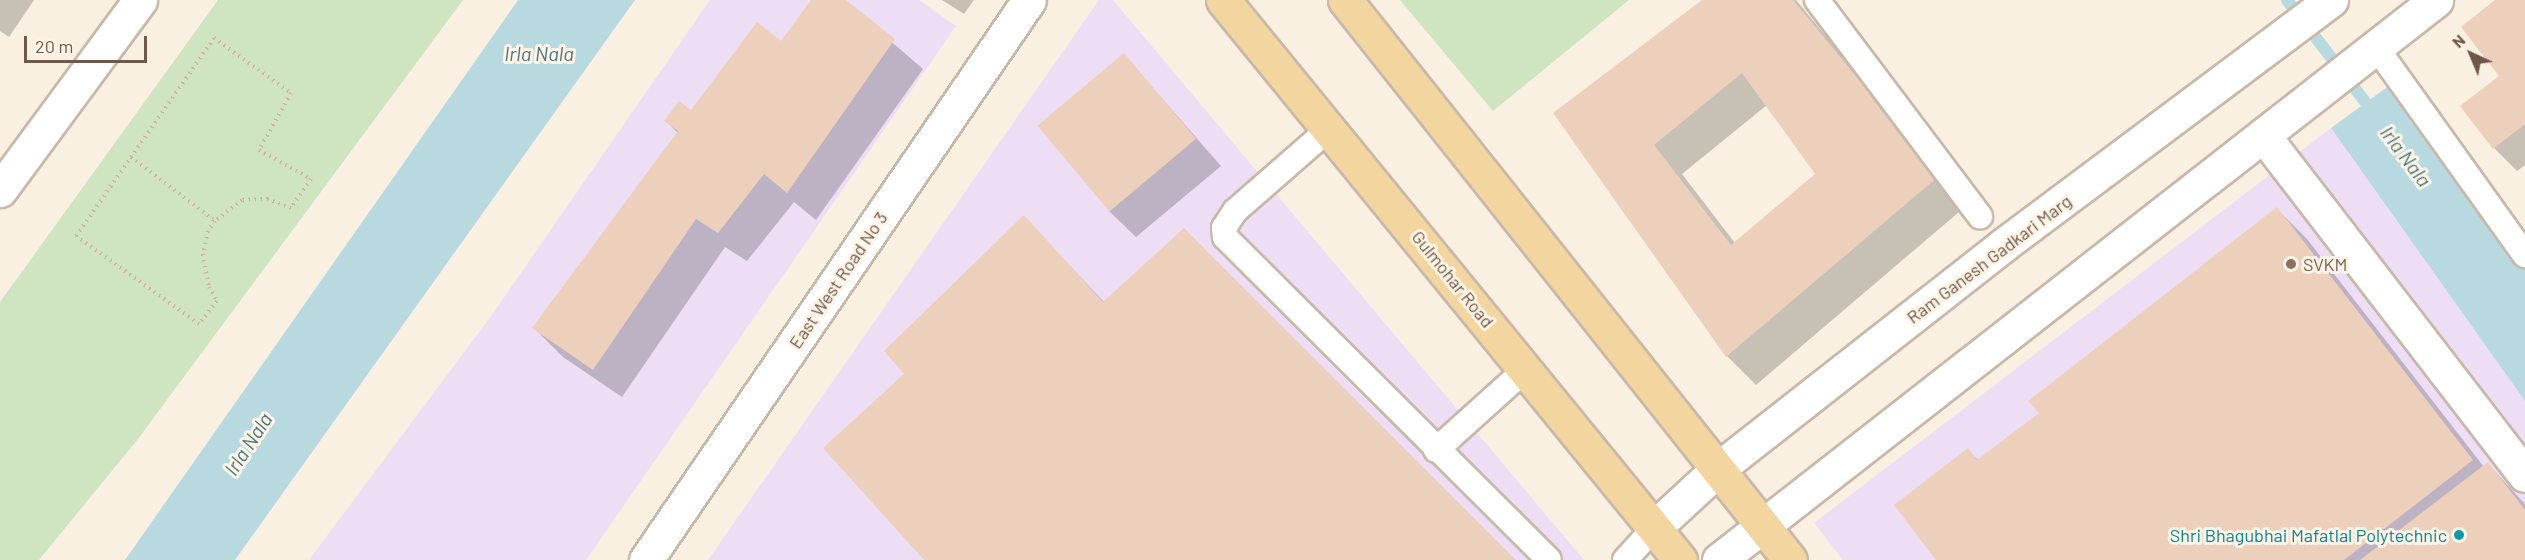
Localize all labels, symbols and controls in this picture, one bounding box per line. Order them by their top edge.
scale bar [27,24,150,62]
north arrow [2441,24,2501,84]
text: N [2448,30,2469,51]
text: 20 m [35,35,73,57]
water label: Irla Nala [504,41,574,65]
water label: Irla Nala [2375,121,2437,191]
street label: Ram Ganesh Gadkari Marg [1902,190,2076,328]
street label: East West Road No 3 [784,208,892,352]
street label: Gulmohar Road [1407,226,1499,332]
place label: SVKM [2303,253,2347,275]
marker: SVKM [2284,257,2298,271]
water label: Irla Nala [219,408,277,480]
place label: Shri Bhagubhai Mafatlal Polytechnic [2170,524,2447,546]
marker: Shri Bhagubhai Mafatlal Polytechnic [2452,528,2466,542]

